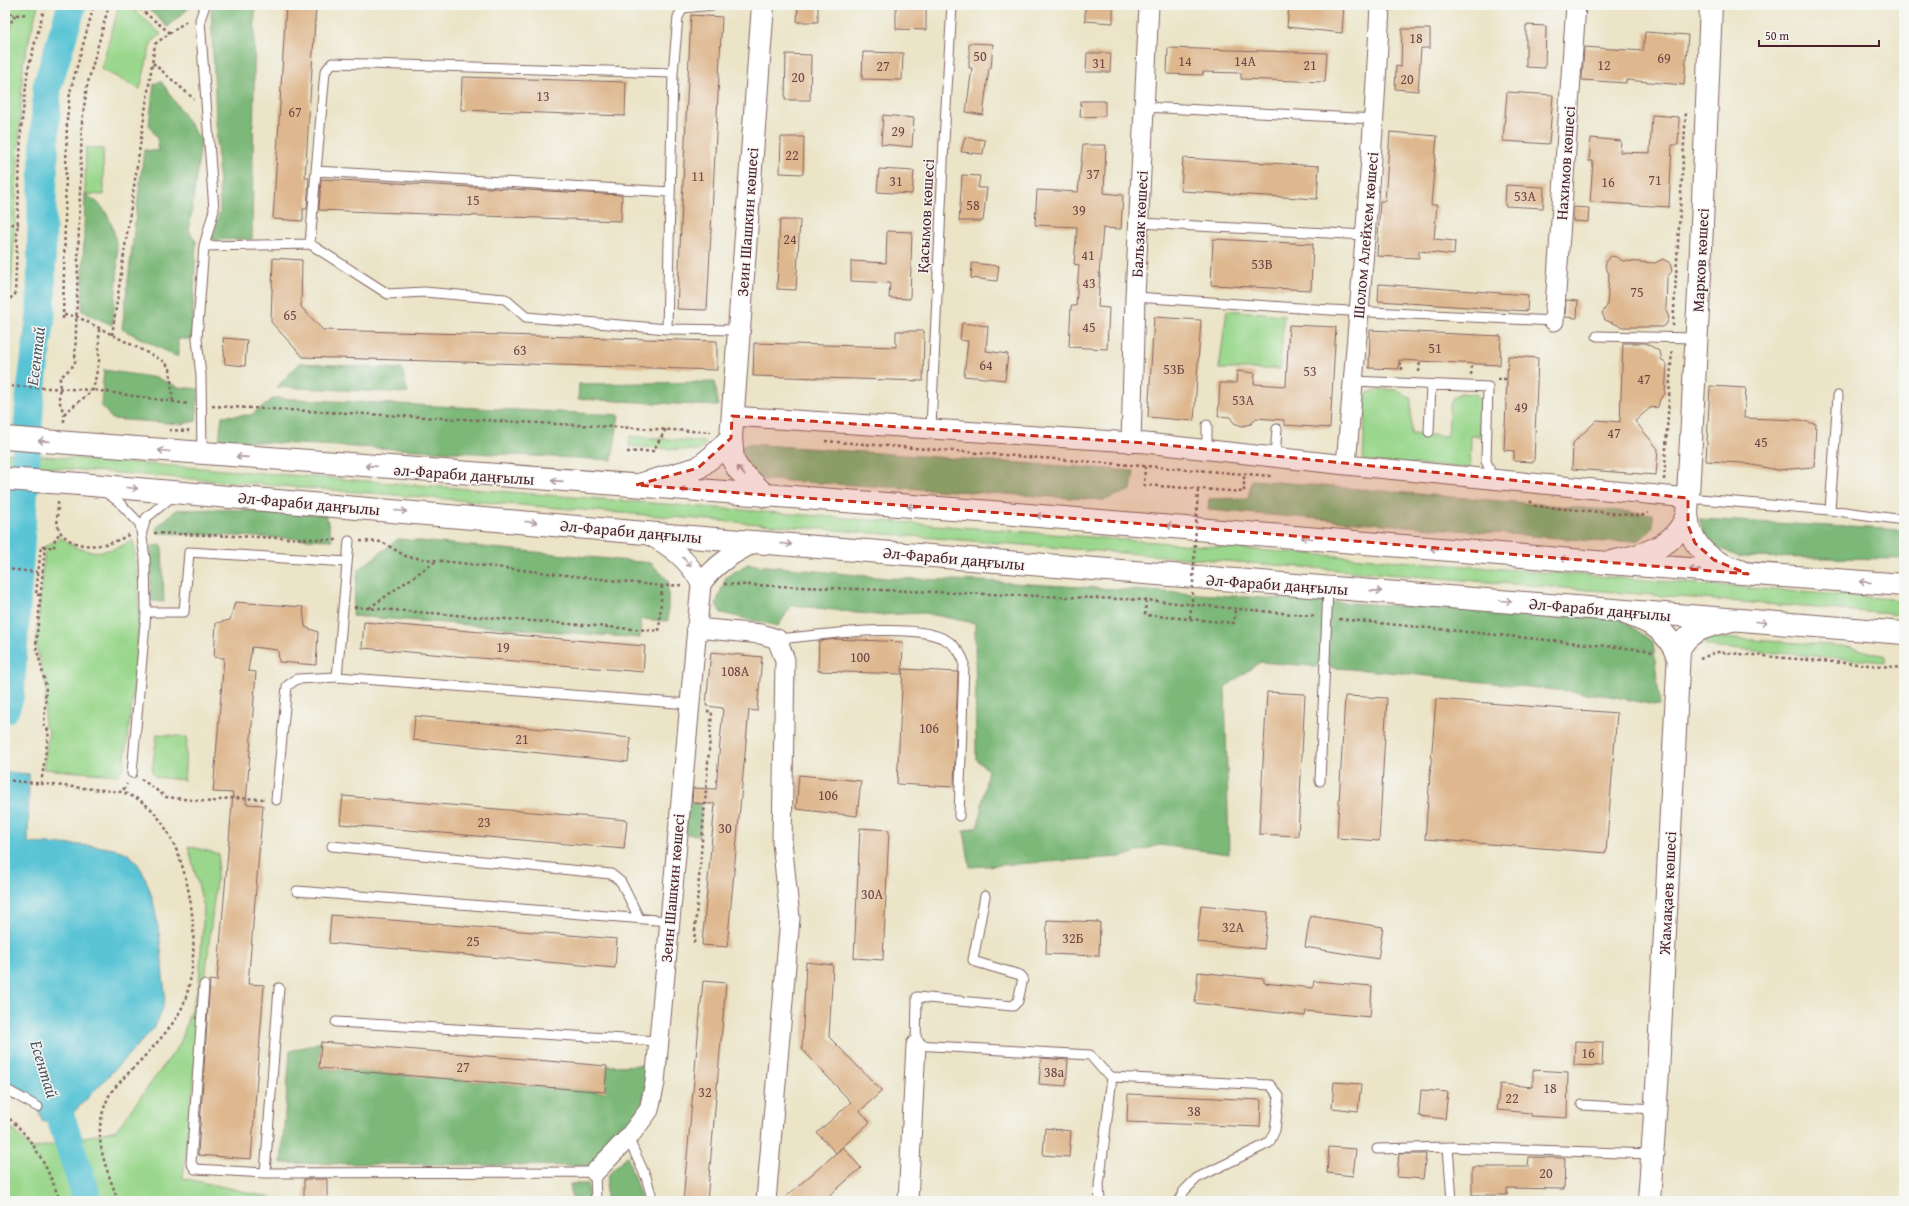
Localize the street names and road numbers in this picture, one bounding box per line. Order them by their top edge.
street label: Нахимов көшесі [1549,105,1581,221]
street label: Зеин Шашкин көшесі [730,146,764,297]
street label: Шолом Алейхем көшесі [1346,150,1384,319]
street label: Қасымов көшесі [910,158,940,274]
street label: Бальзак көшесі [1124,169,1154,278]
street label: Марков көшесі [1685,207,1715,313]
street label: әл-Фараби даңғылы [393,457,535,491]
street label: Әл-Фараби даңғылы [237,485,381,521]
street label: Әл-Фараби даңғылы [559,513,703,549]
street label: Әл-Фараби даңғылы [882,540,1026,576]
street label: Әл-Фараби даңғылы [1205,567,1349,601]
street label: Әл-Фараби даңғылы [1528,591,1672,627]
street label: Зеин Шашкин көшесі [654,812,691,964]
street label: Жамақаев көшесі [1652,830,1682,956]

